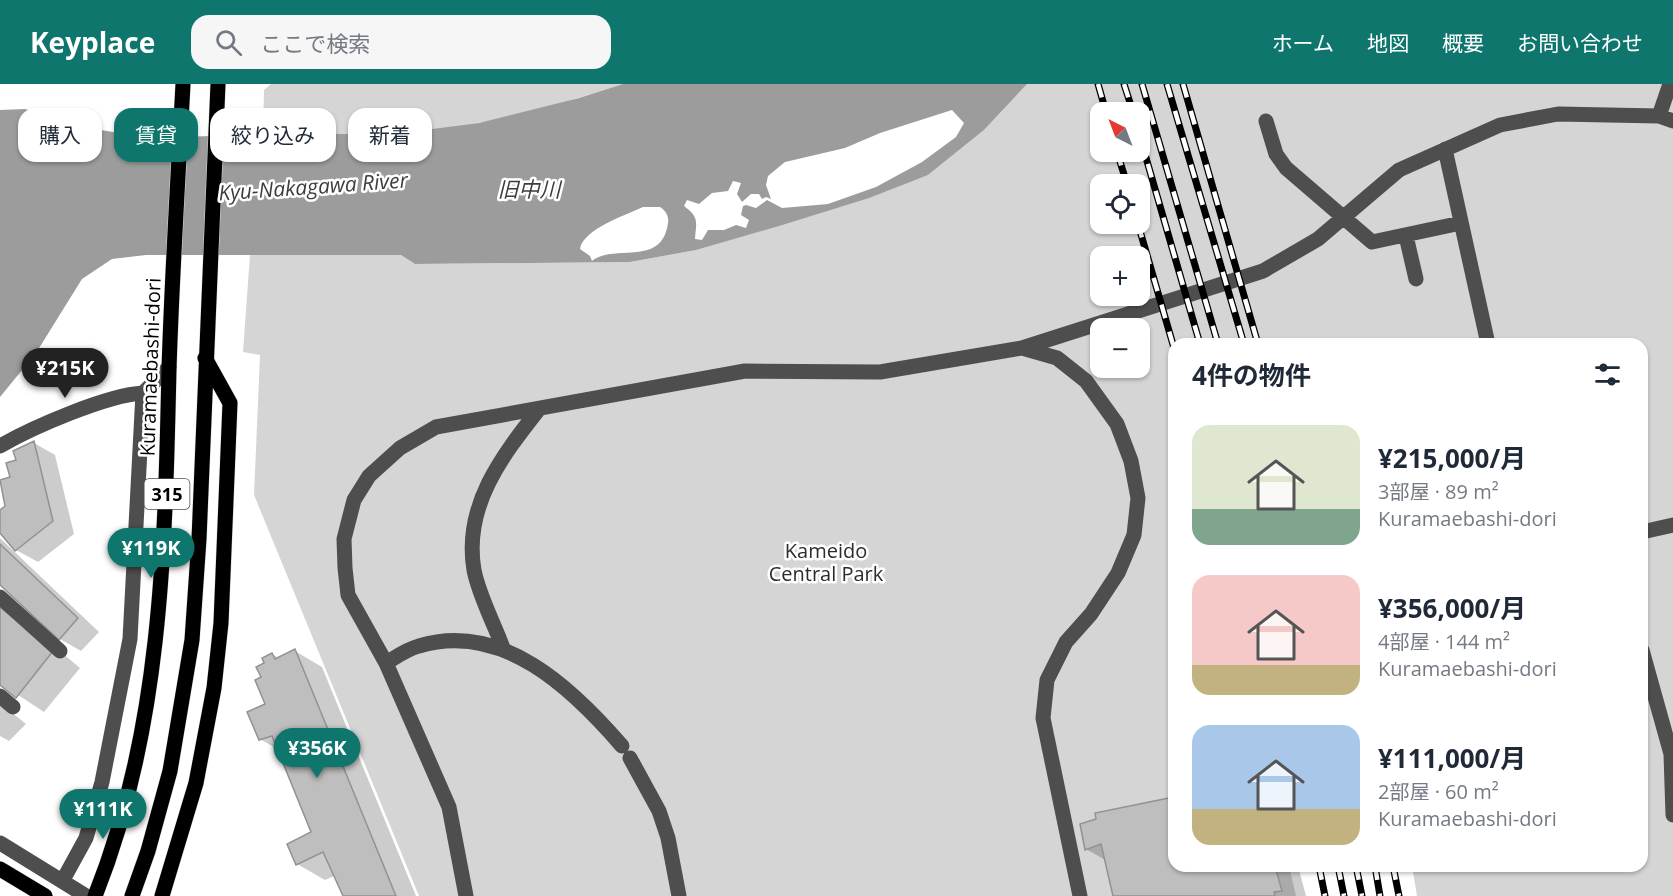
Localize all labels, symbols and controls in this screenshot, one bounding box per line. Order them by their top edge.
search box [191,15,611,69]
text: Keyplace [30,23,155,61]
icon: search [212,26,245,59]
text: ここで検索 [260,28,370,58]
text: ホーム [1272,29,1334,57]
text: 地図 [1367,29,1409,57]
text: 概要 [1442,29,1484,57]
text: お問い合わせ [1517,29,1643,57]
north arrow [1090,102,1150,162]
map controls [1090,102,1150,378]
chip: 購入 [18,108,102,162]
chip: 賃貸 [114,108,198,162]
chip: 絞り込み [210,108,336,162]
chip: 新着 [348,108,432,162]
water label: Kyu-Nakagawa River [217,165,409,207]
button: locate [1090,174,1150,234]
water label: 旧中川 [498,175,562,203]
button: + [1090,246,1150,306]
street label: Kuramaebashi-dori [133,277,167,457]
button: − [1090,318,1150,378]
pin: ¥215K [23,348,107,399]
text: ¥215K [35,354,95,381]
text: 4件の物件 [1192,357,1311,393]
icon: filters [1591,358,1624,391]
text: ¥215,000/月 [1378,440,1526,476]
icon: home [1240,449,1312,521]
text: 3部屋 · 89 m² [1378,478,1499,505]
road number: 315 [144,479,190,509]
text: Kuramaebashi-dori [1378,505,1557,532]
pin: ¥119K [109,528,193,579]
text: ¥119K [121,534,181,561]
park label: Kameido Central Park [769,537,884,587]
text: ¥356,000/月 [1378,590,1526,626]
icon: home [1240,599,1312,671]
text: 4部屋 · 144 m² [1378,628,1510,655]
text: Kuramaebashi-dori [1378,655,1557,682]
pin: ¥356K [275,728,359,779]
text: ¥356K [287,734,347,761]
text: ¥111,000/月 [1378,740,1526,776]
icon: home [1240,749,1312,821]
text: 2部屋 · 60 m² [1378,778,1499,805]
pin: ¥111K [61,789,145,840]
text: ¥111K [73,795,133,822]
text: Kuramaebashi-dori [1378,805,1557,832]

